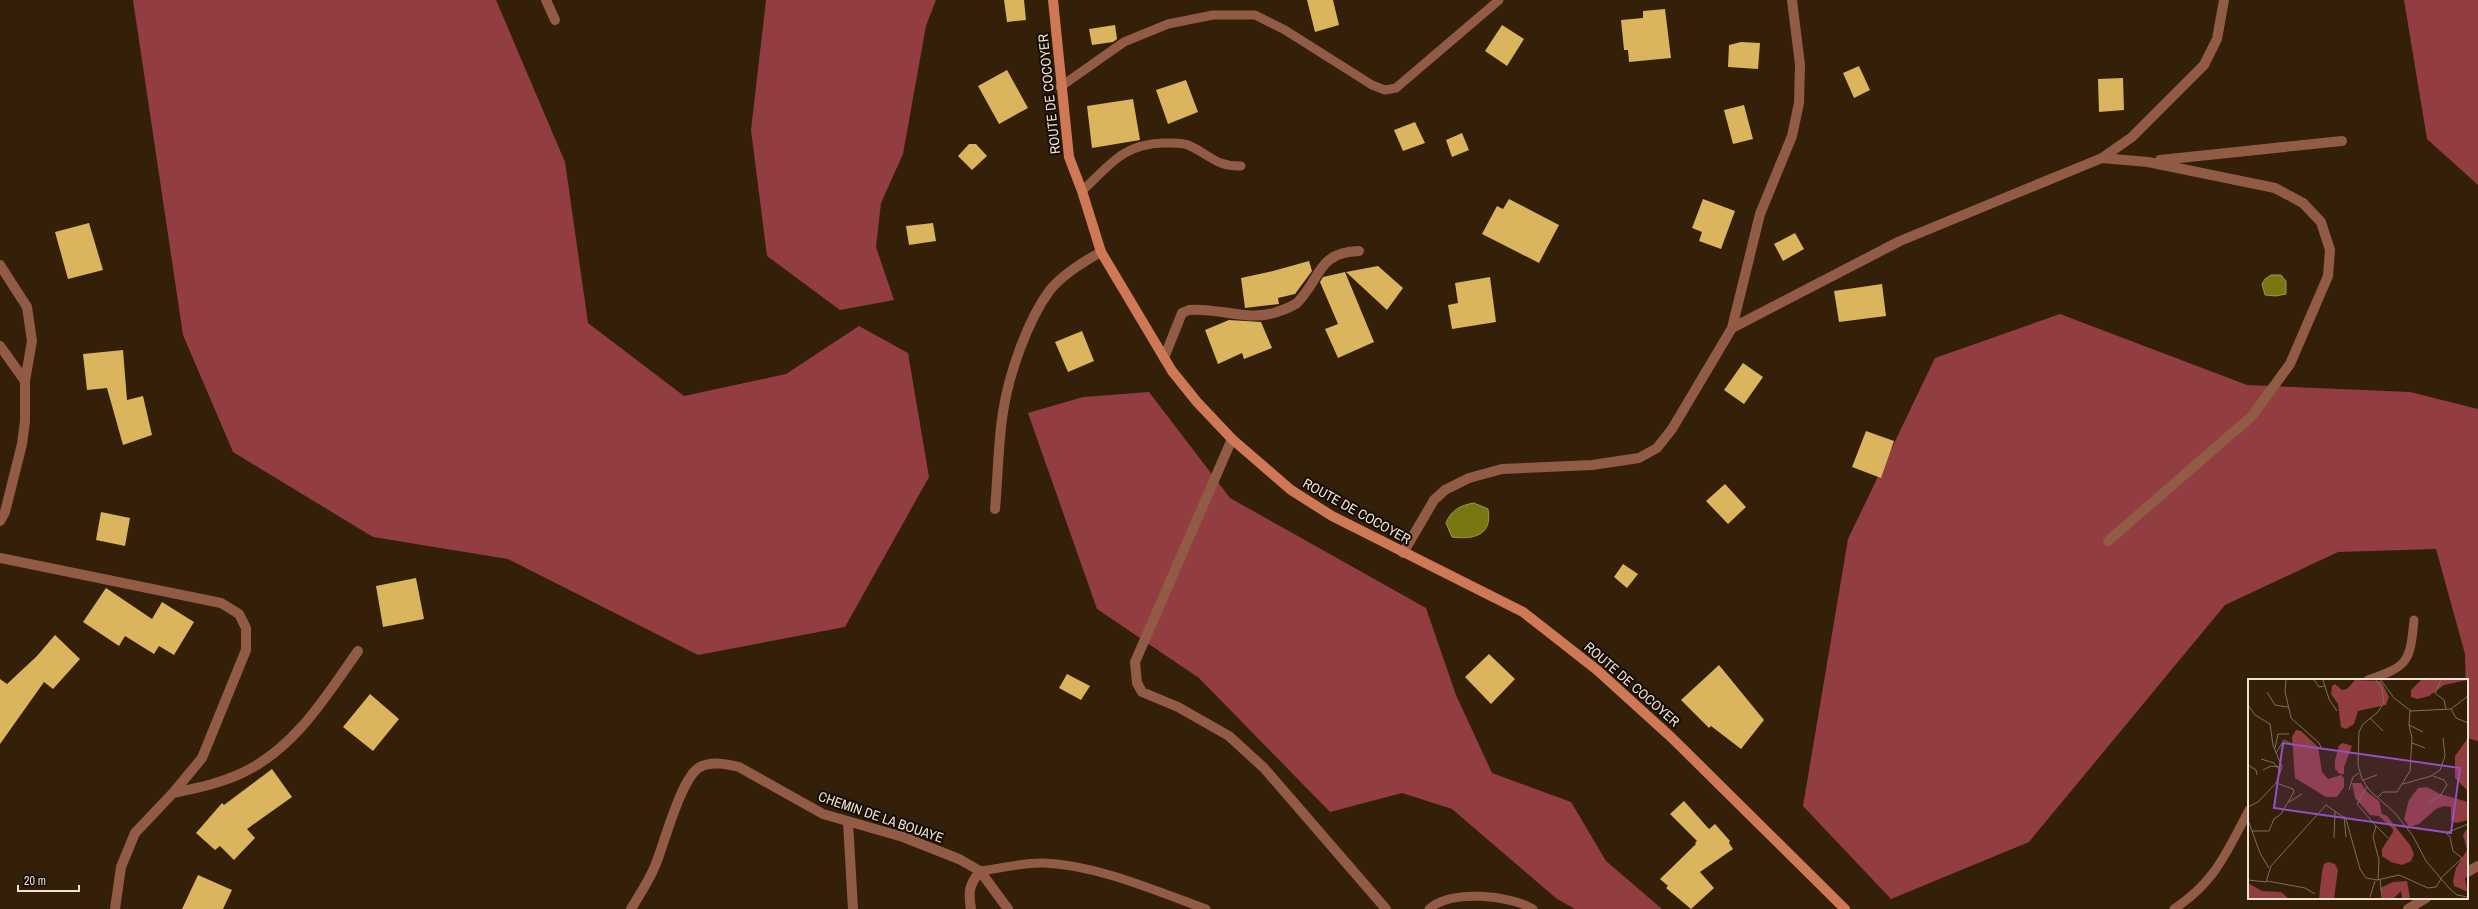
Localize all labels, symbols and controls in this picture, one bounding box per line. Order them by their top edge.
street label: ROUTE DE COCOYER [1034,33,1064,155]
street label: ROUTE DE COCOYER [1300,474,1414,548]
street label: ROUTE DE COCOYER [1581,638,1683,730]
inset map [2248,679,2468,899]
street label: CHEMIN DE LA BOUAYE [816,787,946,847]
scale bar [18,867,79,893]
text: 20 m [24,873,46,889]

